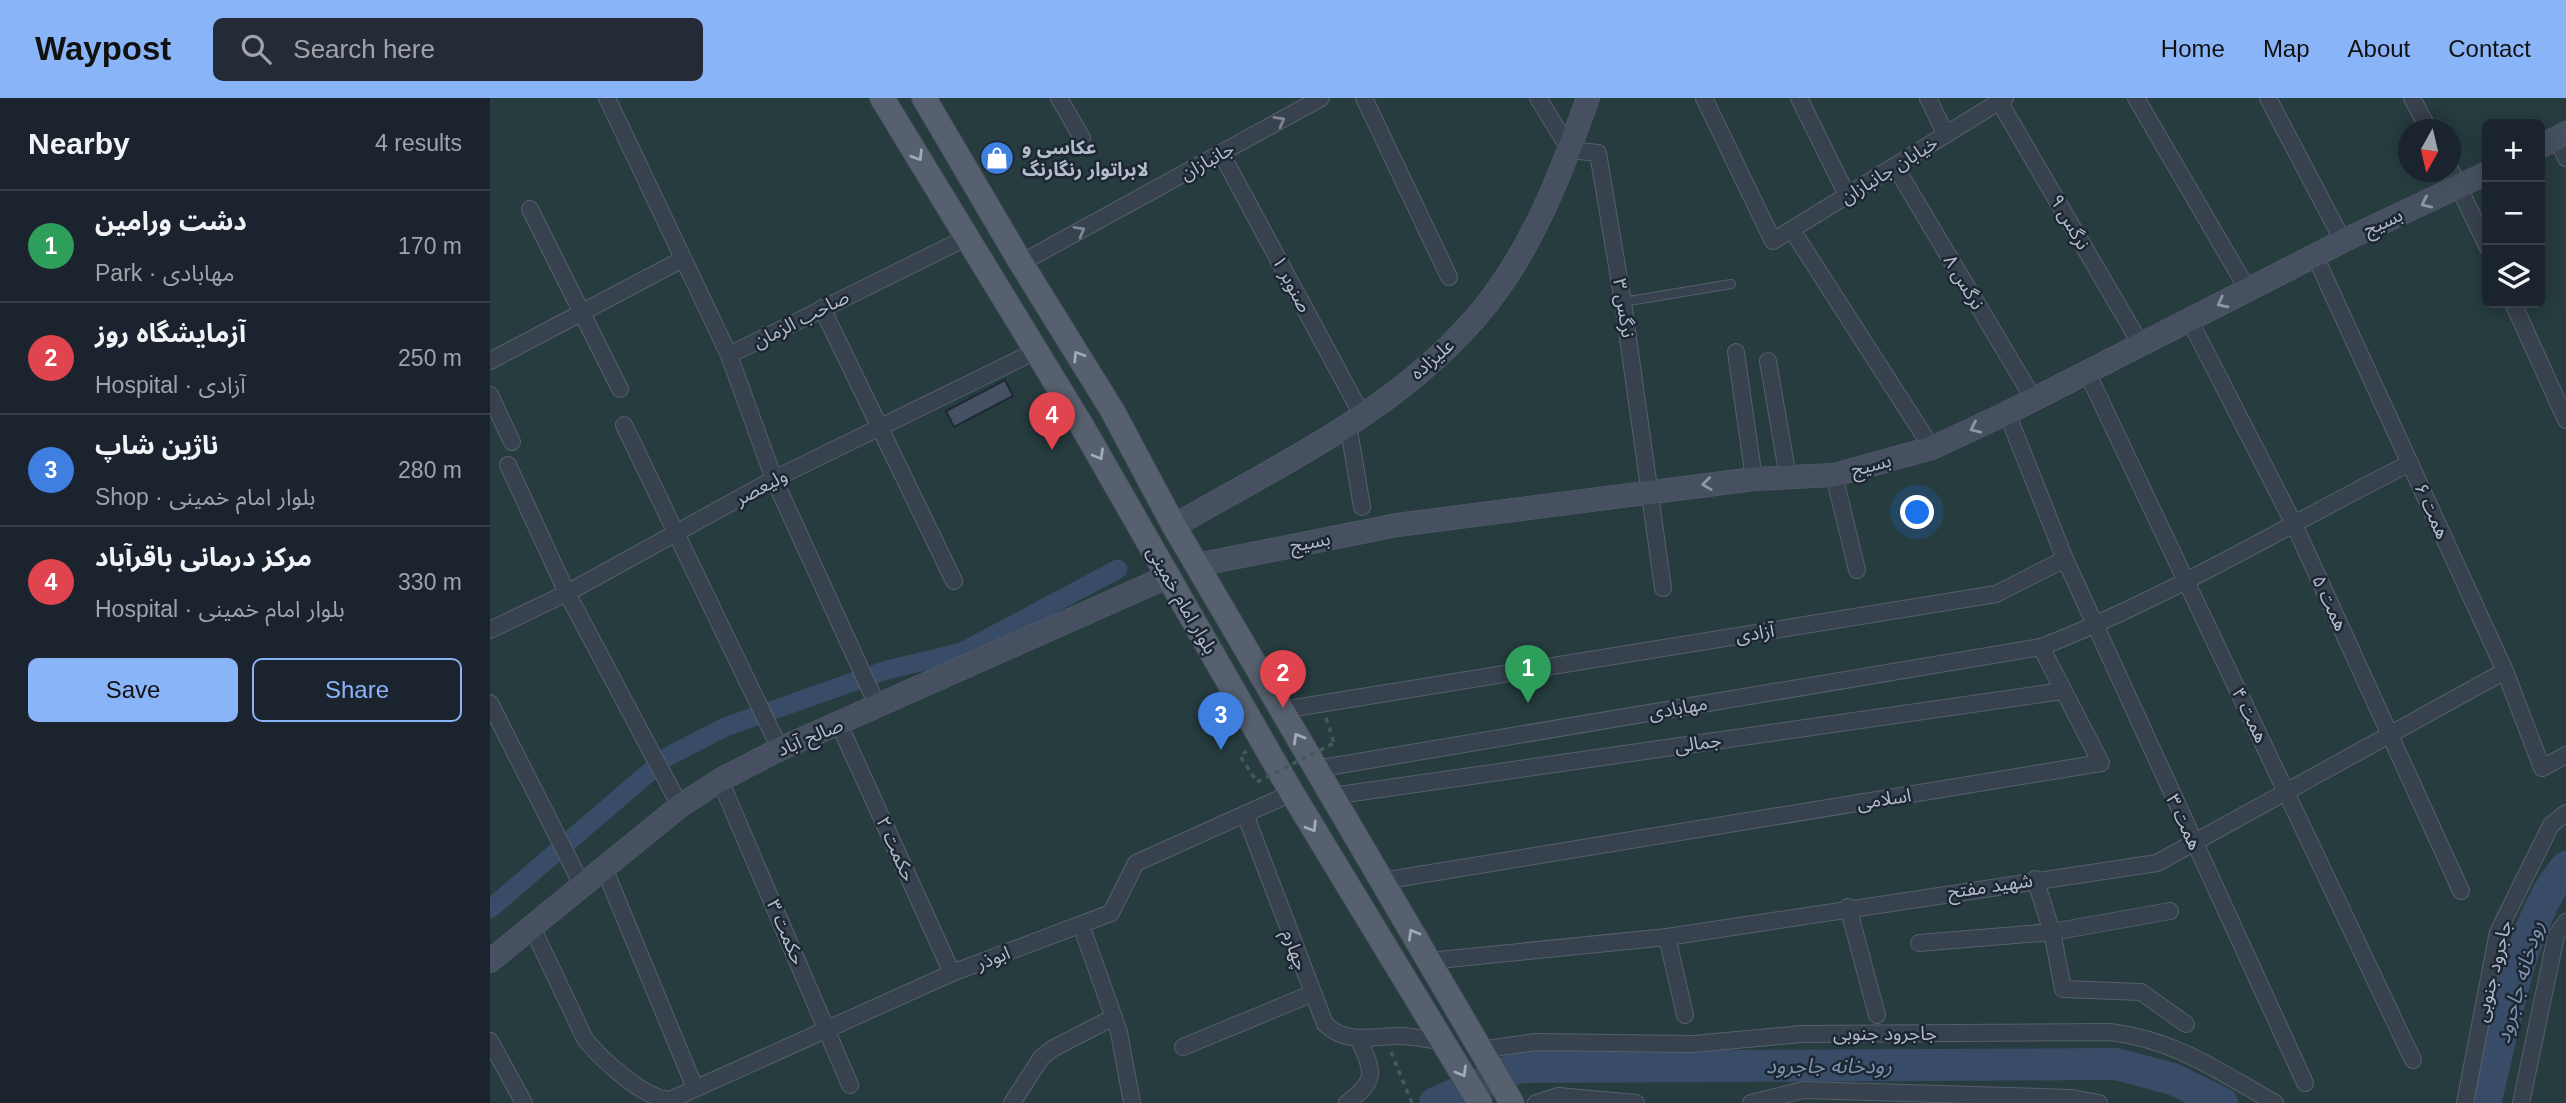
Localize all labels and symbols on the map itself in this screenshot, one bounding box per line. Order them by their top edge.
one-way arrow [1272,116,1285,129]
north arrow [2398,119,2461,182]
street label: خیابان جانبازان [1837,132,1942,209]
place label: عکاسی و لابراتوار رنگارنگ [1022,137,1149,181]
street label: جانبازان [1177,138,1238,185]
shop icon: عکاسی و لابراتوار رنگارنگ [978,139,1016,177]
one-way arrow [909,148,922,161]
street label: نرگس ۹ [2045,191,2094,254]
one-way arrow [2421,194,2433,208]
street label: بسیج [2360,204,2408,244]
one-way arrow [1073,225,1086,239]
street label: نرگس ۸ [1939,251,1988,314]
street label: صنوبر ۱ [1267,252,1316,317]
street label: نرگس ۳ [1608,277,1639,339]
street label: صاحب الزمان [750,286,853,353]
one-way arrow [2217,295,2229,308]
street label: علیزاده [1406,334,1459,384]
one-way arrow [1074,351,1087,364]
pin: 4 [1029,392,1075,450]
one-way arrow [1970,420,1982,434]
one-way arrow [1091,448,1104,461]
street label: بسیج [1849,450,1894,484]
street label: ولیعصر [730,465,791,511]
one-way arrow [1701,477,1713,492]
street label: همت ۶ [2410,480,2454,542]
your location [1900,495,1934,529]
street label: بسیج [1288,528,1333,560]
street label: بلوار امام خمینی [1139,542,1221,660]
street label: همت ۵ [2308,572,2352,634]
street label: آزادی [1734,619,1777,647]
pin: 1 [1505,645,1551,703]
pin: 2 [1260,650,1306,708]
street label: همت ۴ [2228,684,2272,746]
pin: 3 [1198,692,1244,750]
street label: مهابادی [1647,693,1709,724]
street label: صالح آباد [774,714,848,764]
street label: جمالی [1673,729,1723,758]
one-way arrow [1293,732,1306,745]
street label: اسلامی [1855,784,1913,815]
street label: همت ۳ [2162,791,2206,853]
street label: حکمت ۲ [872,813,920,885]
one-way arrow [1304,819,1317,832]
street label: شهید مفتح [1946,870,2035,906]
street label: حکمت ۳ [763,896,809,968]
street label: جاجرود جنوبی [2470,918,2517,1024]
water label: رودخانه جاجرود [2491,918,2548,1046]
street label: چهارم [1274,927,1312,975]
one-way arrow [1408,929,1421,942]
street label: ابوذر [972,942,1013,975]
street label: جاجرود جنوبی [1833,1023,1937,1045]
water label: رودخانه جاجرود [1766,1054,1892,1078]
one-way arrow [1454,1065,1467,1078]

